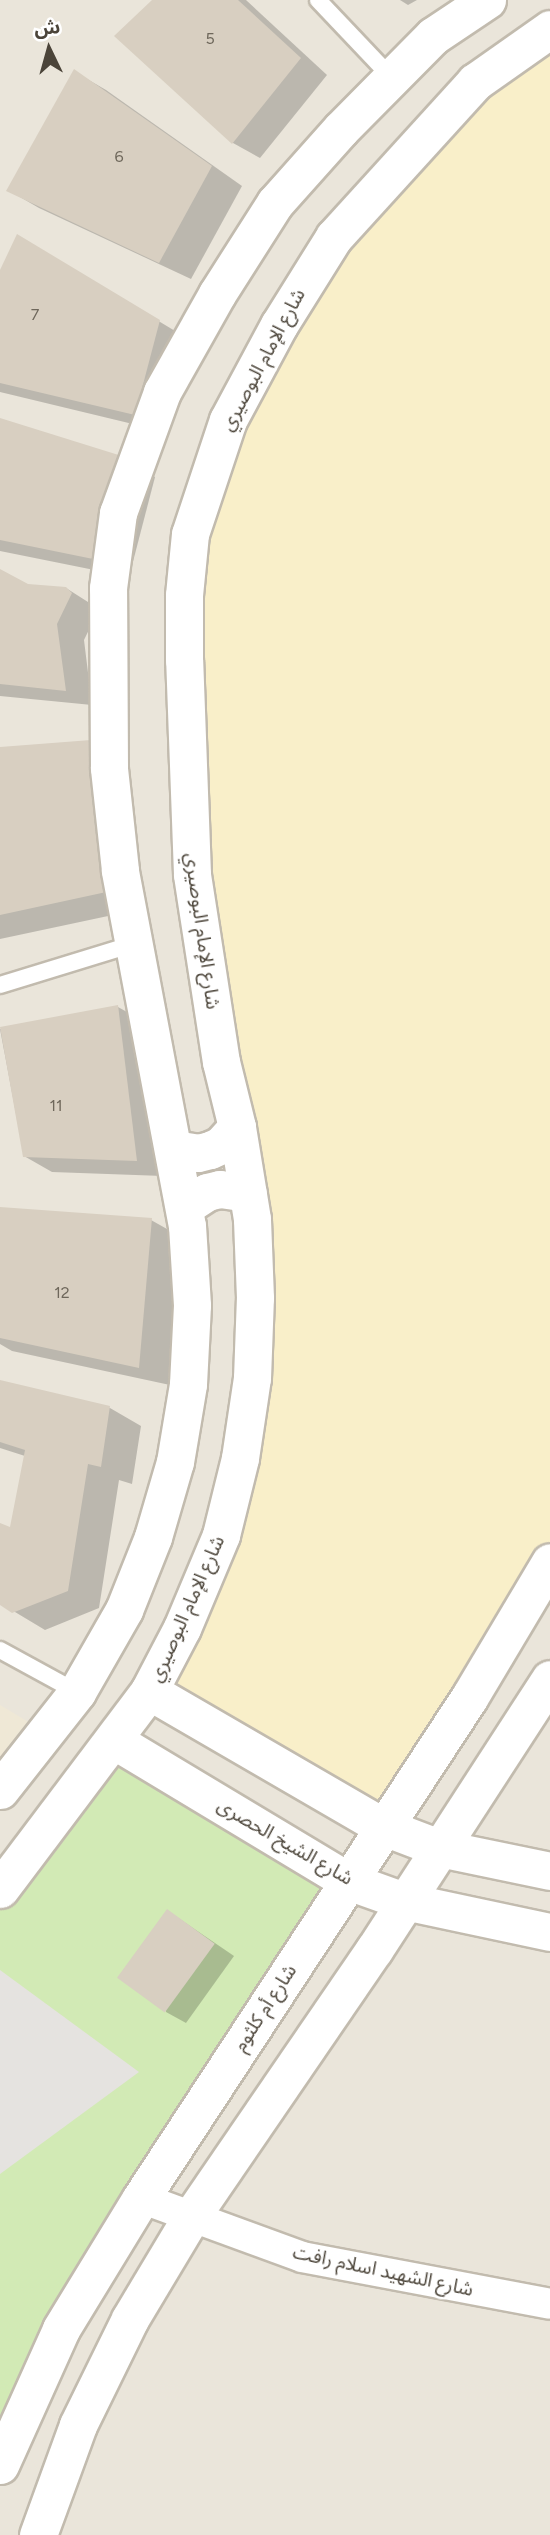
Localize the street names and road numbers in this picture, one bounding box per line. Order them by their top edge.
street label: شارع الإمام البوصيري [216,285,310,435]
street label: شارع الإمام البوصيري [180,851,224,1011]
street label: شارع الإمام البوصيري [144,1532,230,1686]
street label: شارع الشيخ الحصرى [213,1794,357,1890]
street label: شارع أم كلثوم [229,1960,301,2056]
street label: شارع الشهيد اسلام رافت [291,2241,475,2301]

